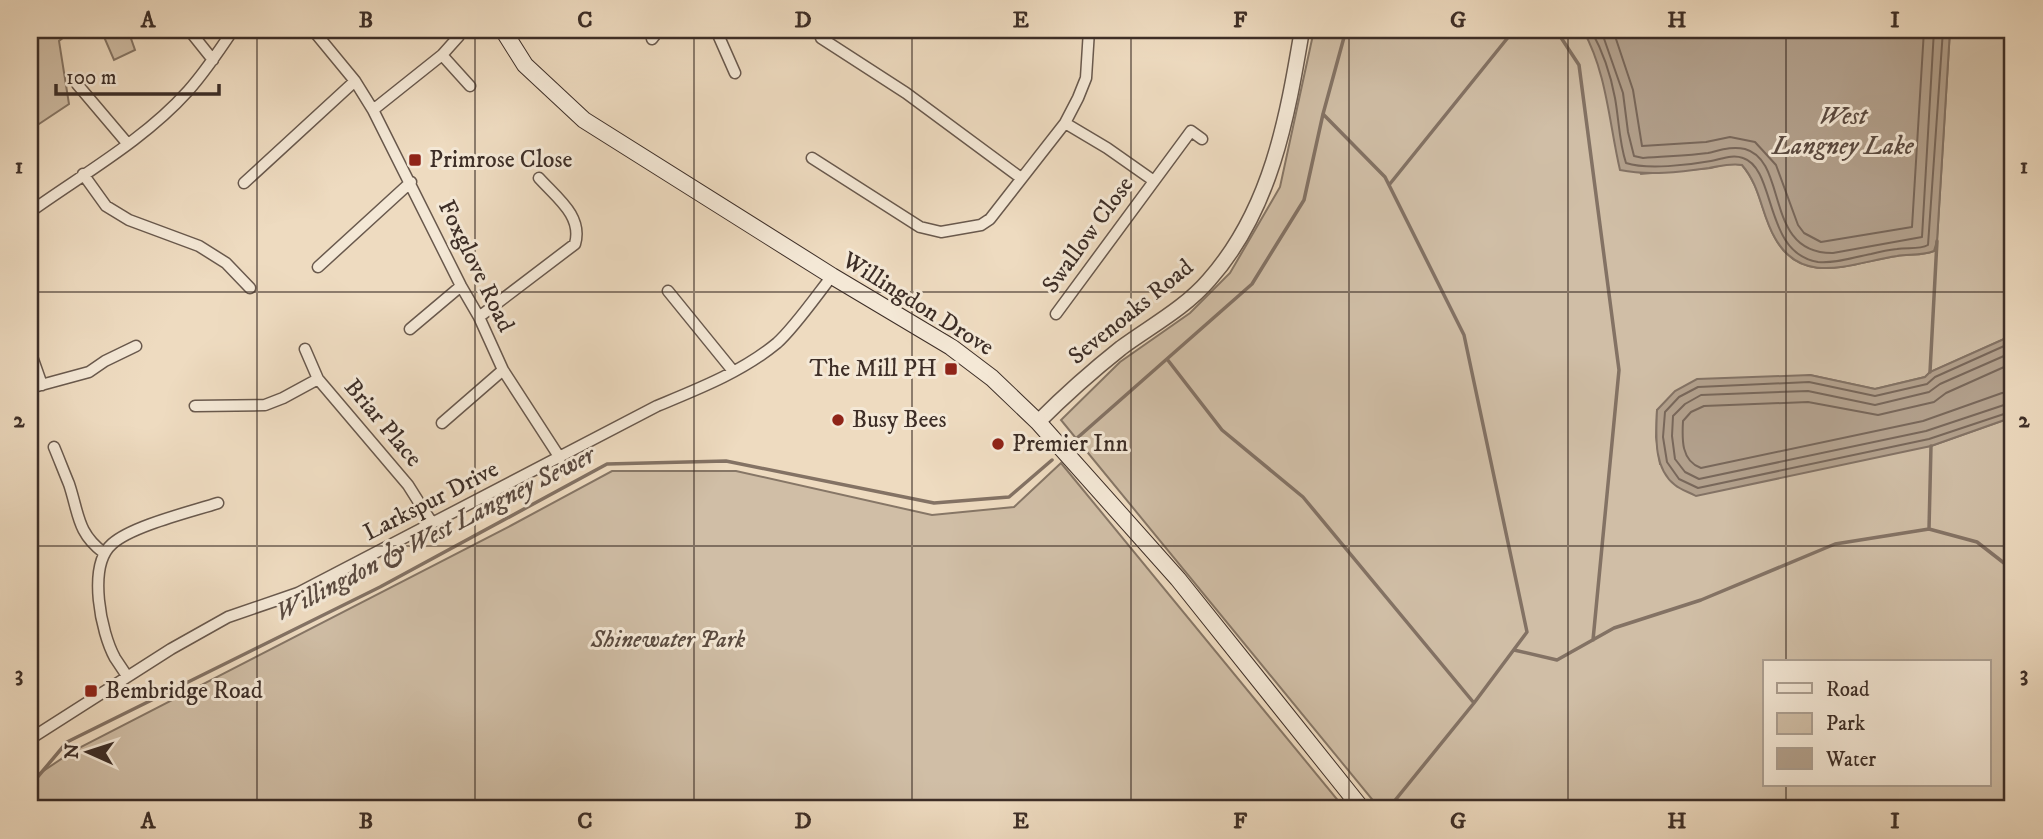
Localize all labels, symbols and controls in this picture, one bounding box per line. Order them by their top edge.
text: A [140,6,157,35]
text: B [359,6,373,35]
text: C [577,6,593,35]
text: D [794,6,812,35]
text: E [1013,6,1029,35]
text: F [1233,6,1248,35]
text: G [1450,6,1466,35]
text: H [1667,6,1687,35]
text: I [1890,6,1900,35]
scale bar [56,52,219,96]
text: 100 m [66,65,117,91]
water label: West Langney Lake [1770,100,1915,163]
place label: Primrose Close [429,145,573,175]
text: 1 [15,152,23,181]
marker: Primrose Close [407,152,423,168]
text: 1 [2020,152,2028,181]
street label: Swallow Close [1036,171,1140,299]
street label: Foxglove Road [431,195,521,337]
street label: Willingdon Drove [836,245,999,363]
street label: Sevenoaks Road [1062,252,1200,372]
place label: The Mill PH [809,354,937,384]
marker: The Mill PH [943,361,959,377]
street label: Briar Place [337,373,429,473]
place label: Busy Bees [852,405,946,435]
text: 2 [13,406,25,435]
text: 2 [2018,406,2030,435]
marker: Busy Bees [830,412,846,428]
place label: Premier Inn [1012,429,1128,459]
marker: Premier Inn [990,436,1006,452]
water label: Willingdon & West Langney Sewer [270,438,602,629]
street label: Larkspur Drive [359,454,504,548]
park label: Shinewater Park [590,625,745,655]
text: 3 [15,660,23,689]
legend [1763,660,1990,786]
text: 3 [2020,660,2028,689]
place label: Bembridge Road [105,676,263,706]
text: Road [1826,677,1870,703]
marker: Bembridge Road [83,683,99,699]
text: Park [1826,711,1866,737]
north arrow [52,716,122,786]
text: N [61,742,84,760]
text: Water [1825,747,1876,773]
text: A [140,807,157,836]
text: B [359,807,373,836]
text: C [577,807,593,836]
text: D [794,807,812,836]
text: E [1013,807,1029,836]
text: F [1233,807,1248,836]
text: G [1450,807,1466,836]
text: H [1667,807,1687,836]
text: I [1890,807,1900,836]

